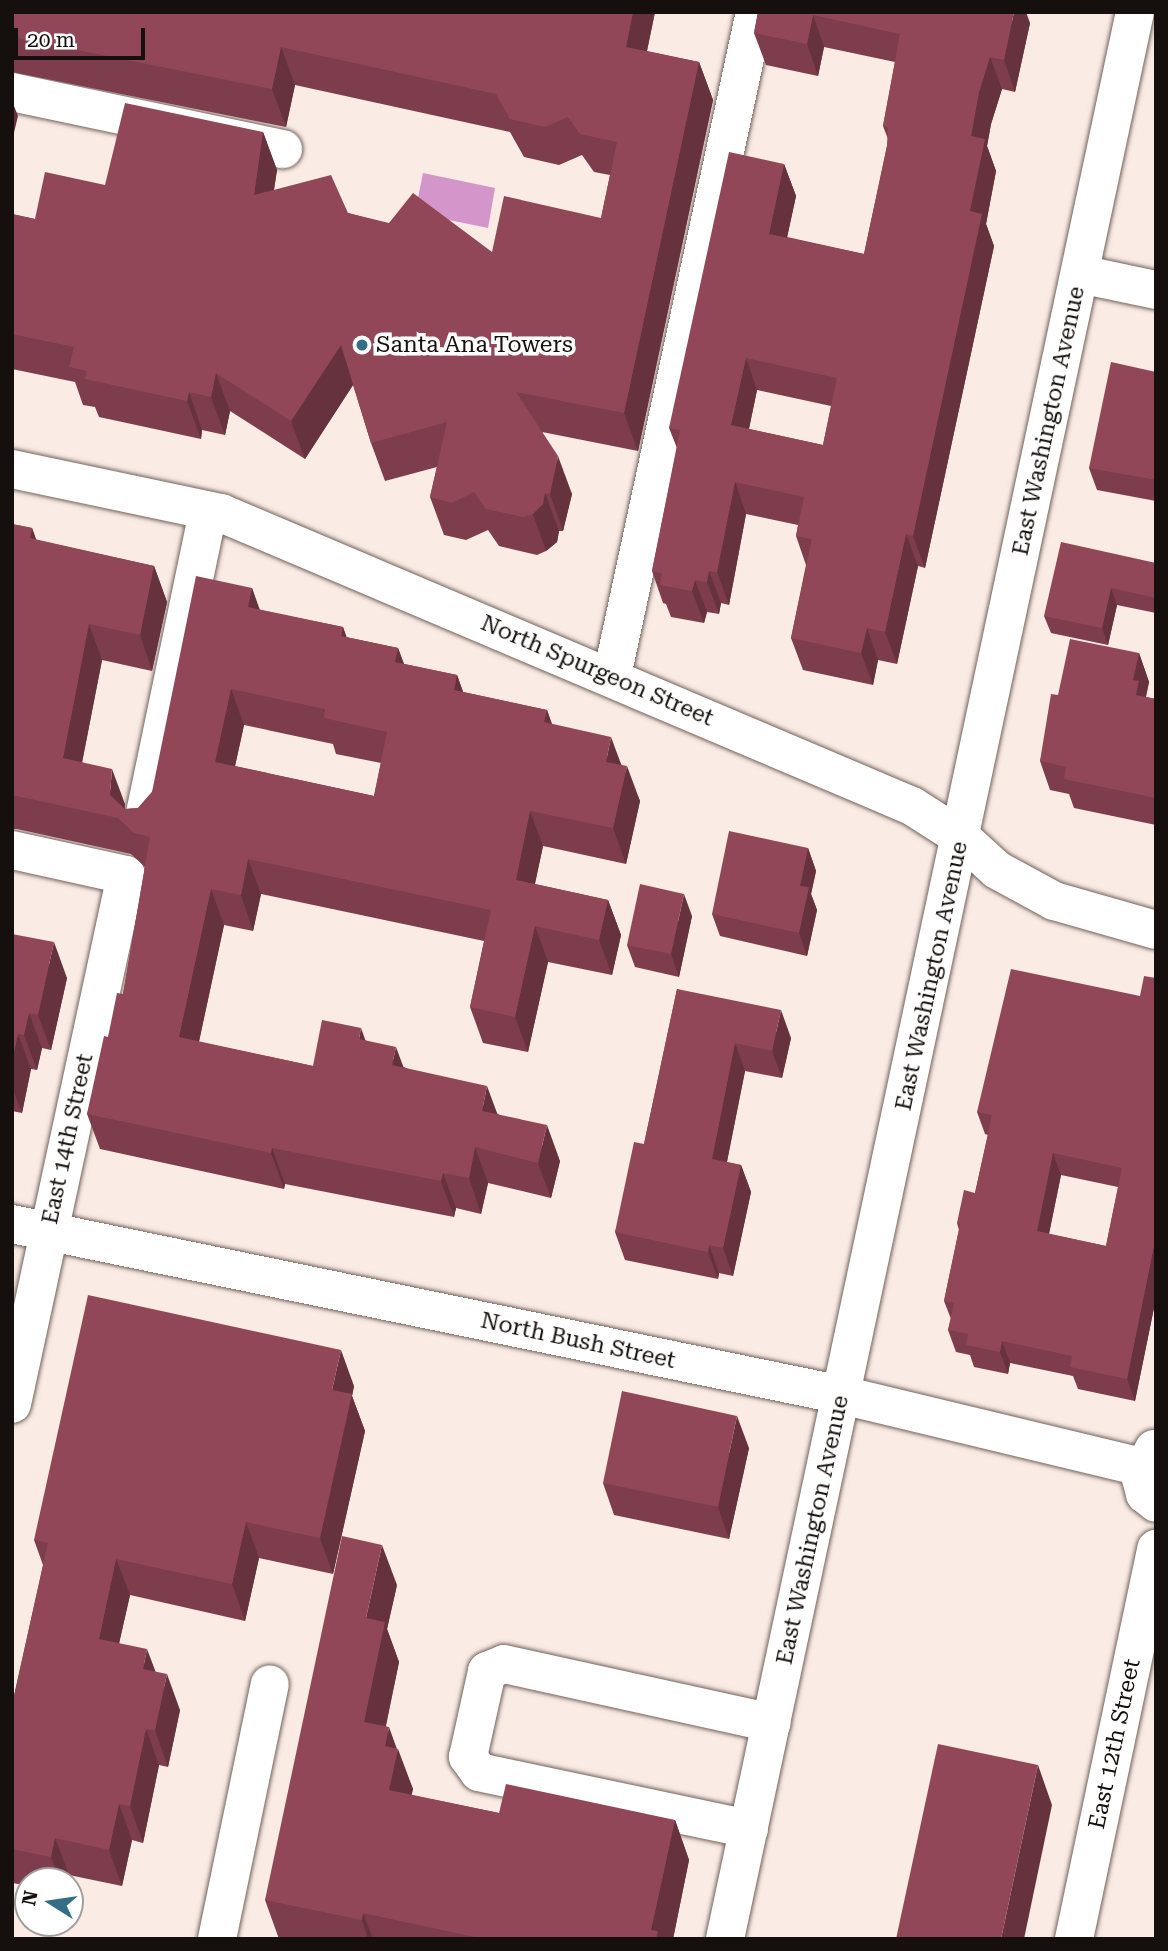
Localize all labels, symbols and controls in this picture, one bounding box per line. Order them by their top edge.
scale bar [18,14,149,58]
text: 20 m [27,28,75,52]
street label: East Washington Avenue [1007,284,1091,558]
place label: Santa Ana Towers [376,331,573,359]
marker: Santa Ana Towers [354,337,370,353]
street label: North Spurgeon Street [476,609,718,733]
street label: East Washington Avenue [890,839,974,1113]
street label: East 14th Street [36,1051,100,1227]
street label: North Bush Street [478,1307,678,1375]
street label: East Washington Avenue [771,1393,855,1667]
street label: East 12th Street [1083,1656,1147,1832]
north arrow [14,1867,84,1937]
text: N [17,1888,43,1908]

